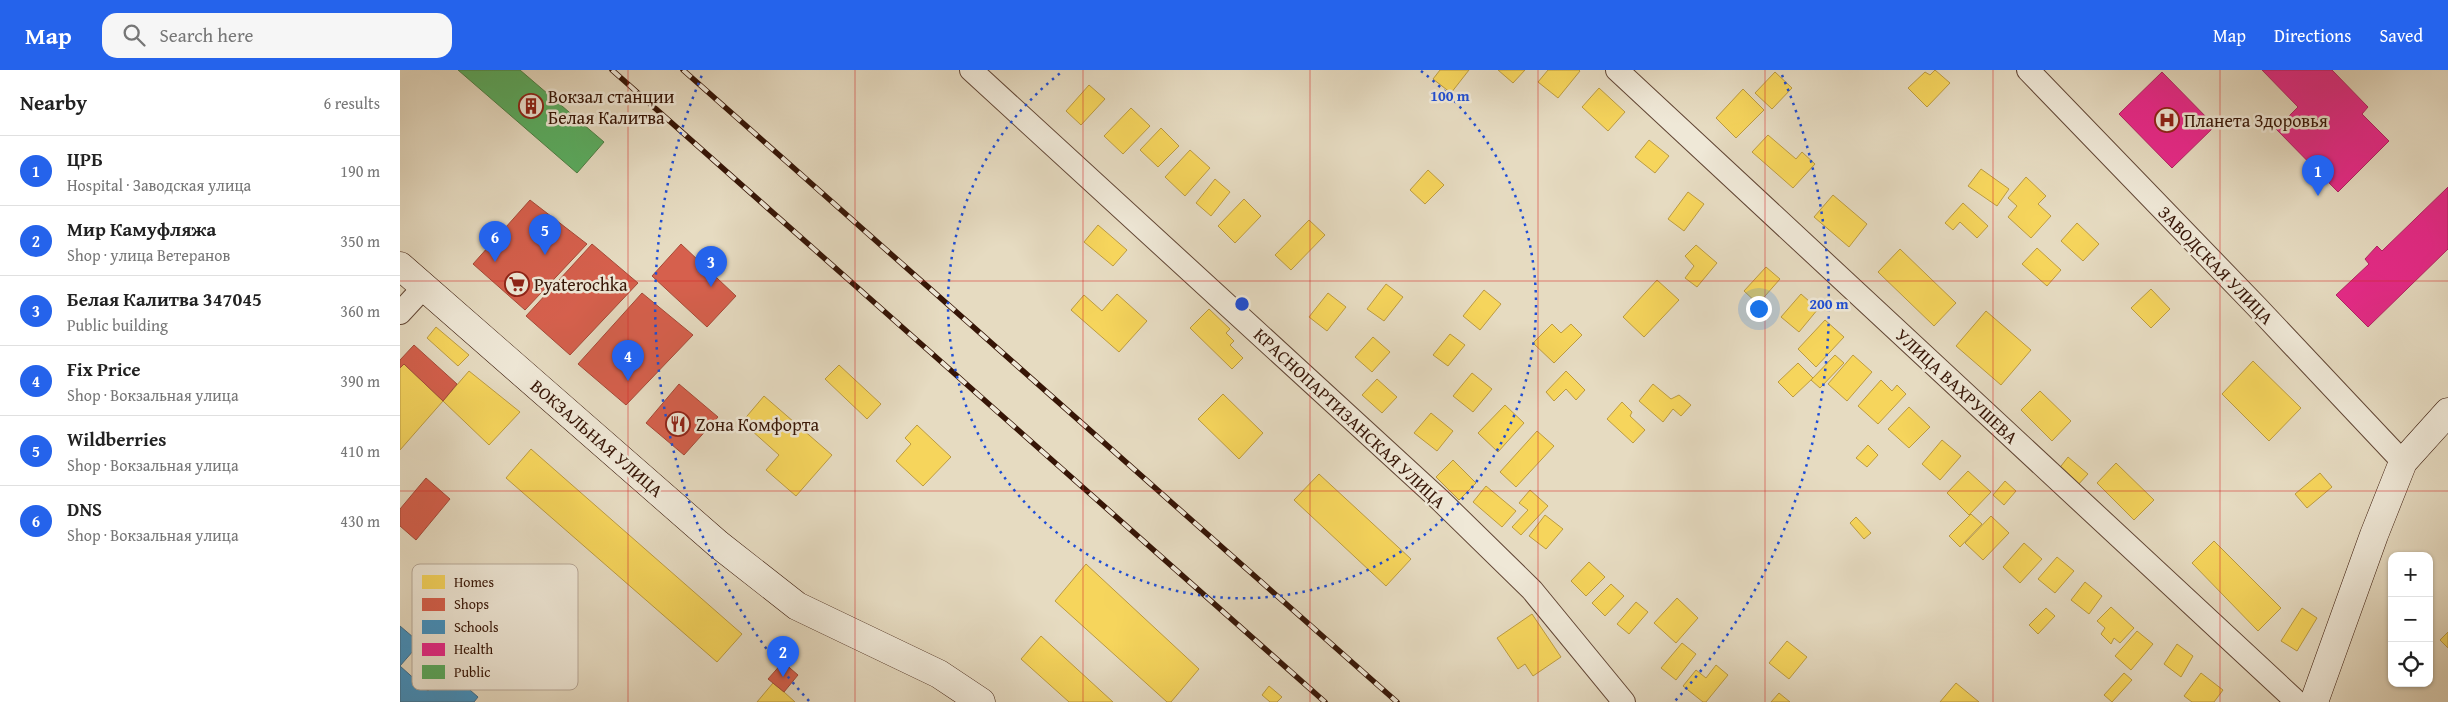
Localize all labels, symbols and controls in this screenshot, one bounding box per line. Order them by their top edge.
search box [102,13,452,58]
text: Map [25,18,72,53]
icon: search [120,21,148,49]
text: Search here [160,21,253,49]
text: Map [2213,22,2246,49]
text: Directions [2274,22,2351,49]
text: Saved [2379,22,2423,49]
place label: Вокзал станции Белая Калитва [548,83,675,131]
text: 100 m [1430,85,1470,106]
text: Nearby [20,87,87,118]
text: 6 results [323,91,380,115]
building icon: Вокзал станции Белая Калитва [518,93,544,119]
hospital icon: Планета Здоровья [2154,107,2180,133]
place label: Планета Здоровья [2184,107,2328,134]
text: ЦРБ [67,145,103,173]
pin: 1 [2302,155,2334,196]
text: 1 [32,159,40,183]
text: 190 m [340,159,380,183]
text: Hospital · Заводская улица [67,173,251,197]
street label: ЗАВОДСКАЯ УЛИЦА [2152,199,2280,331]
pin: 5 [529,214,561,255]
text: Мир Камуфляжа [67,215,216,243]
pin: 6 [479,221,511,262]
text: 2 [32,229,40,253]
text: 350 m [340,229,380,253]
text: Shop · улица Ветеранов [67,243,230,267]
pin: 3 [695,246,727,287]
supermarket icon: Pyaterochka [504,271,530,297]
place label: Pyaterochka [534,271,628,298]
text: Белая Калитва 347045 [67,285,262,313]
text: 200 m [1809,293,1849,314]
centre of rings [1233,295,1251,313]
your location [1746,296,1772,322]
text: 3 [32,299,40,323]
text: 360 m [340,299,380,323]
text: Public building [67,313,168,337]
street label: КРАСНОПАРТИЗАНСКАЯ УЛИЦА [1248,321,1452,515]
street label: УЛИЦА ВАХРУШЕВА [1890,322,2024,450]
pin: 4 [612,340,644,381]
text: Fix Price [67,355,141,383]
text: 4 [32,369,40,393]
text: 390 m [340,369,380,393]
street label: ВОКЗАЛЬНАЯ УЛИЦА [525,373,669,503]
text: Shop · Вокзальная улица [67,383,239,407]
restaurant icon: Zона Комфорта [665,411,691,437]
place label: Zона Комфорта [696,411,819,438]
text: Wildberries [67,425,166,453]
text: 5 [32,439,40,463]
text: 410 m [340,439,380,463]
text: Shop · Вокзальная улица [67,453,239,477]
text: DNS [67,495,102,523]
text: 6 [32,509,40,533]
text: 430 m [340,509,380,533]
text: Shop · Вокзальная улица [67,523,239,547]
map controls [2388,552,2433,687]
button: + [2388,552,2433,597]
legend [412,564,578,690]
text: Homes [454,572,494,592]
text: Shops [454,594,489,614]
button: − [2388,597,2433,642]
text: Schools [454,617,498,637]
pin: 2 [767,636,799,677]
text: Health [454,639,493,659]
button: locate [2388,642,2433,687]
text: Public [454,662,490,682]

